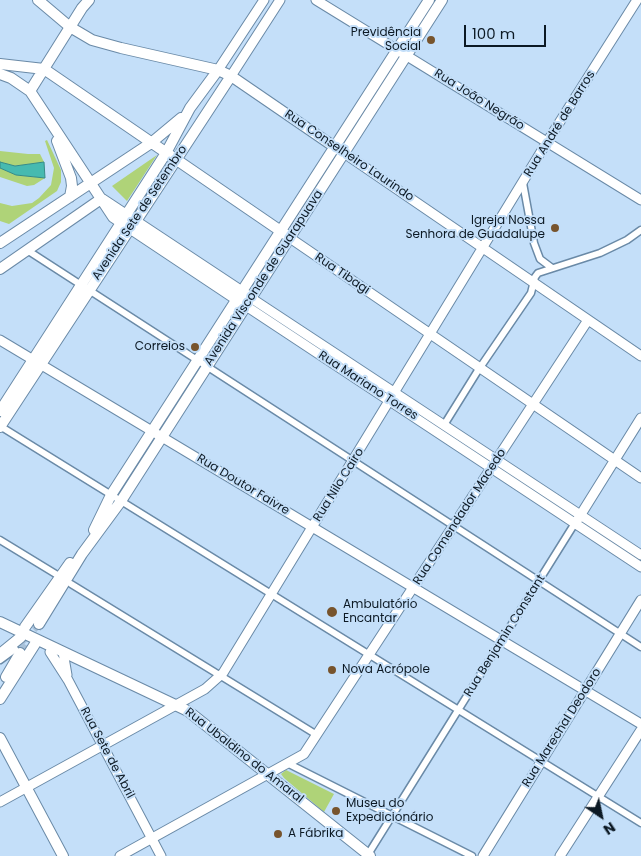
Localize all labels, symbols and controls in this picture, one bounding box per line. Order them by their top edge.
scale bar [466,15,548,47]
text: 100 m [472,23,515,44]
place label: Previdência Social [351,26,421,54]
marker: Previdência Social [425,34,437,46]
street label: Rua João Negrão [431,66,527,134]
street label: Rua André de Barros [521,68,599,180]
street label: Rua Conselheiro Laurindo [282,107,416,205]
street label: Avenida Sete de Setembro [89,143,191,283]
street label: Avenida Visconde de Guarapuava [202,188,326,368]
place label: Igreja Nossa Senhora de Guadalupe [405,214,545,242]
marker: Igreja Nossa Senhora de Guadalupe [549,222,561,234]
street label: Rua Tibagi [312,250,372,298]
place label: Correios [135,340,185,354]
marker: Correios [189,341,201,353]
street label: Rua Mariano Torres [316,348,420,424]
street label: Rua Nilo Cairo [311,446,367,524]
street label: Rua Comendador Macedo [411,446,509,588]
street label: Rua Doutor Faivre [194,452,292,518]
street label: Rua Benjamin Constant [461,572,549,700]
place label: Ambulatório Encantar [343,598,417,626]
marker: Ambulatório Encantar [325,605,339,619]
place label: Nova Acrópole [342,663,430,677]
marker: Nova Acrópole [326,664,338,676]
street label: Rua Marechal Deodoro [519,666,605,790]
street label: Rua Sete de Abril [77,705,137,801]
street label: Rua Ubaldino do Amaral [182,705,306,807]
north arrow [576,791,626,841]
place label: Museu do Expedicionário [346,797,433,825]
marker: Museu do Expedicionário [330,805,342,817]
text: N [599,817,619,840]
place label: A Fábrika [288,827,343,841]
marker: A Fábrika [272,828,284,840]

